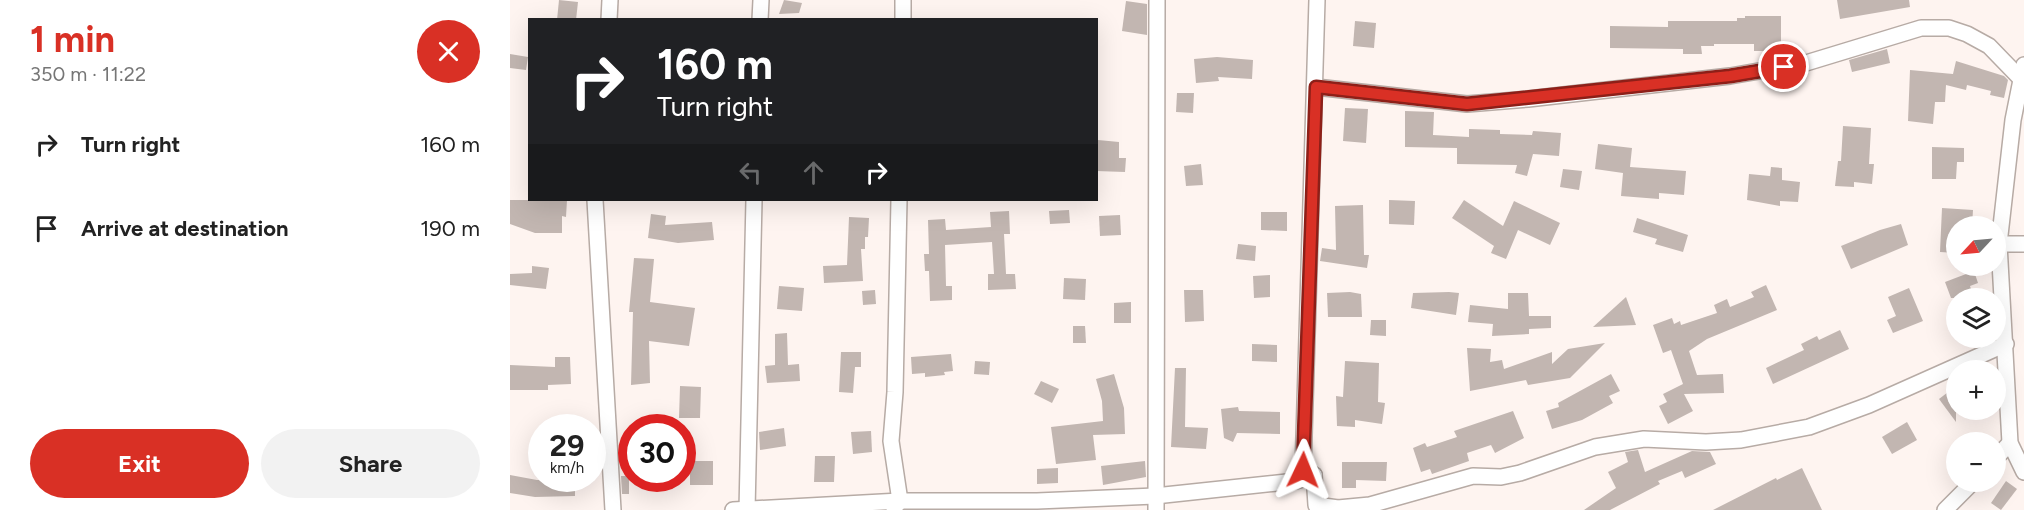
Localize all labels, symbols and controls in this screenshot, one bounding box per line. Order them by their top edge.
text: 1 min [30,18,115,61]
button: close [417,20,480,83]
text: 160 m [657,39,773,90]
pin [1758,41,1809,92]
icon: right [558,42,636,120]
icon: arrive [1767,50,1800,83]
text: 350 m · 11:22 [30,62,146,86]
text: Turn right [657,90,773,123]
icon: right [30,128,63,161]
text: Turn right [81,131,180,158]
text: 160 m [420,131,480,158]
icon: left [734,156,767,189]
icon: ahead [797,156,830,189]
icon: right [860,156,893,189]
icon: arrive [30,212,63,245]
text: Arrive at destination [81,215,289,242]
text: 190 m [420,215,480,242]
north arrow [1946,216,2006,276]
map controls [1946,216,2006,492]
button: layers [1946,288,2006,348]
button: + [1946,360,2006,420]
speed limit sign: 30 [618,414,696,492]
text: 29 [550,427,584,464]
button: Exit [30,429,249,498]
button: Share [261,429,480,498]
button: − [1946,432,2006,492]
position arrow [1271,438,1335,502]
text: km/h [550,459,584,477]

